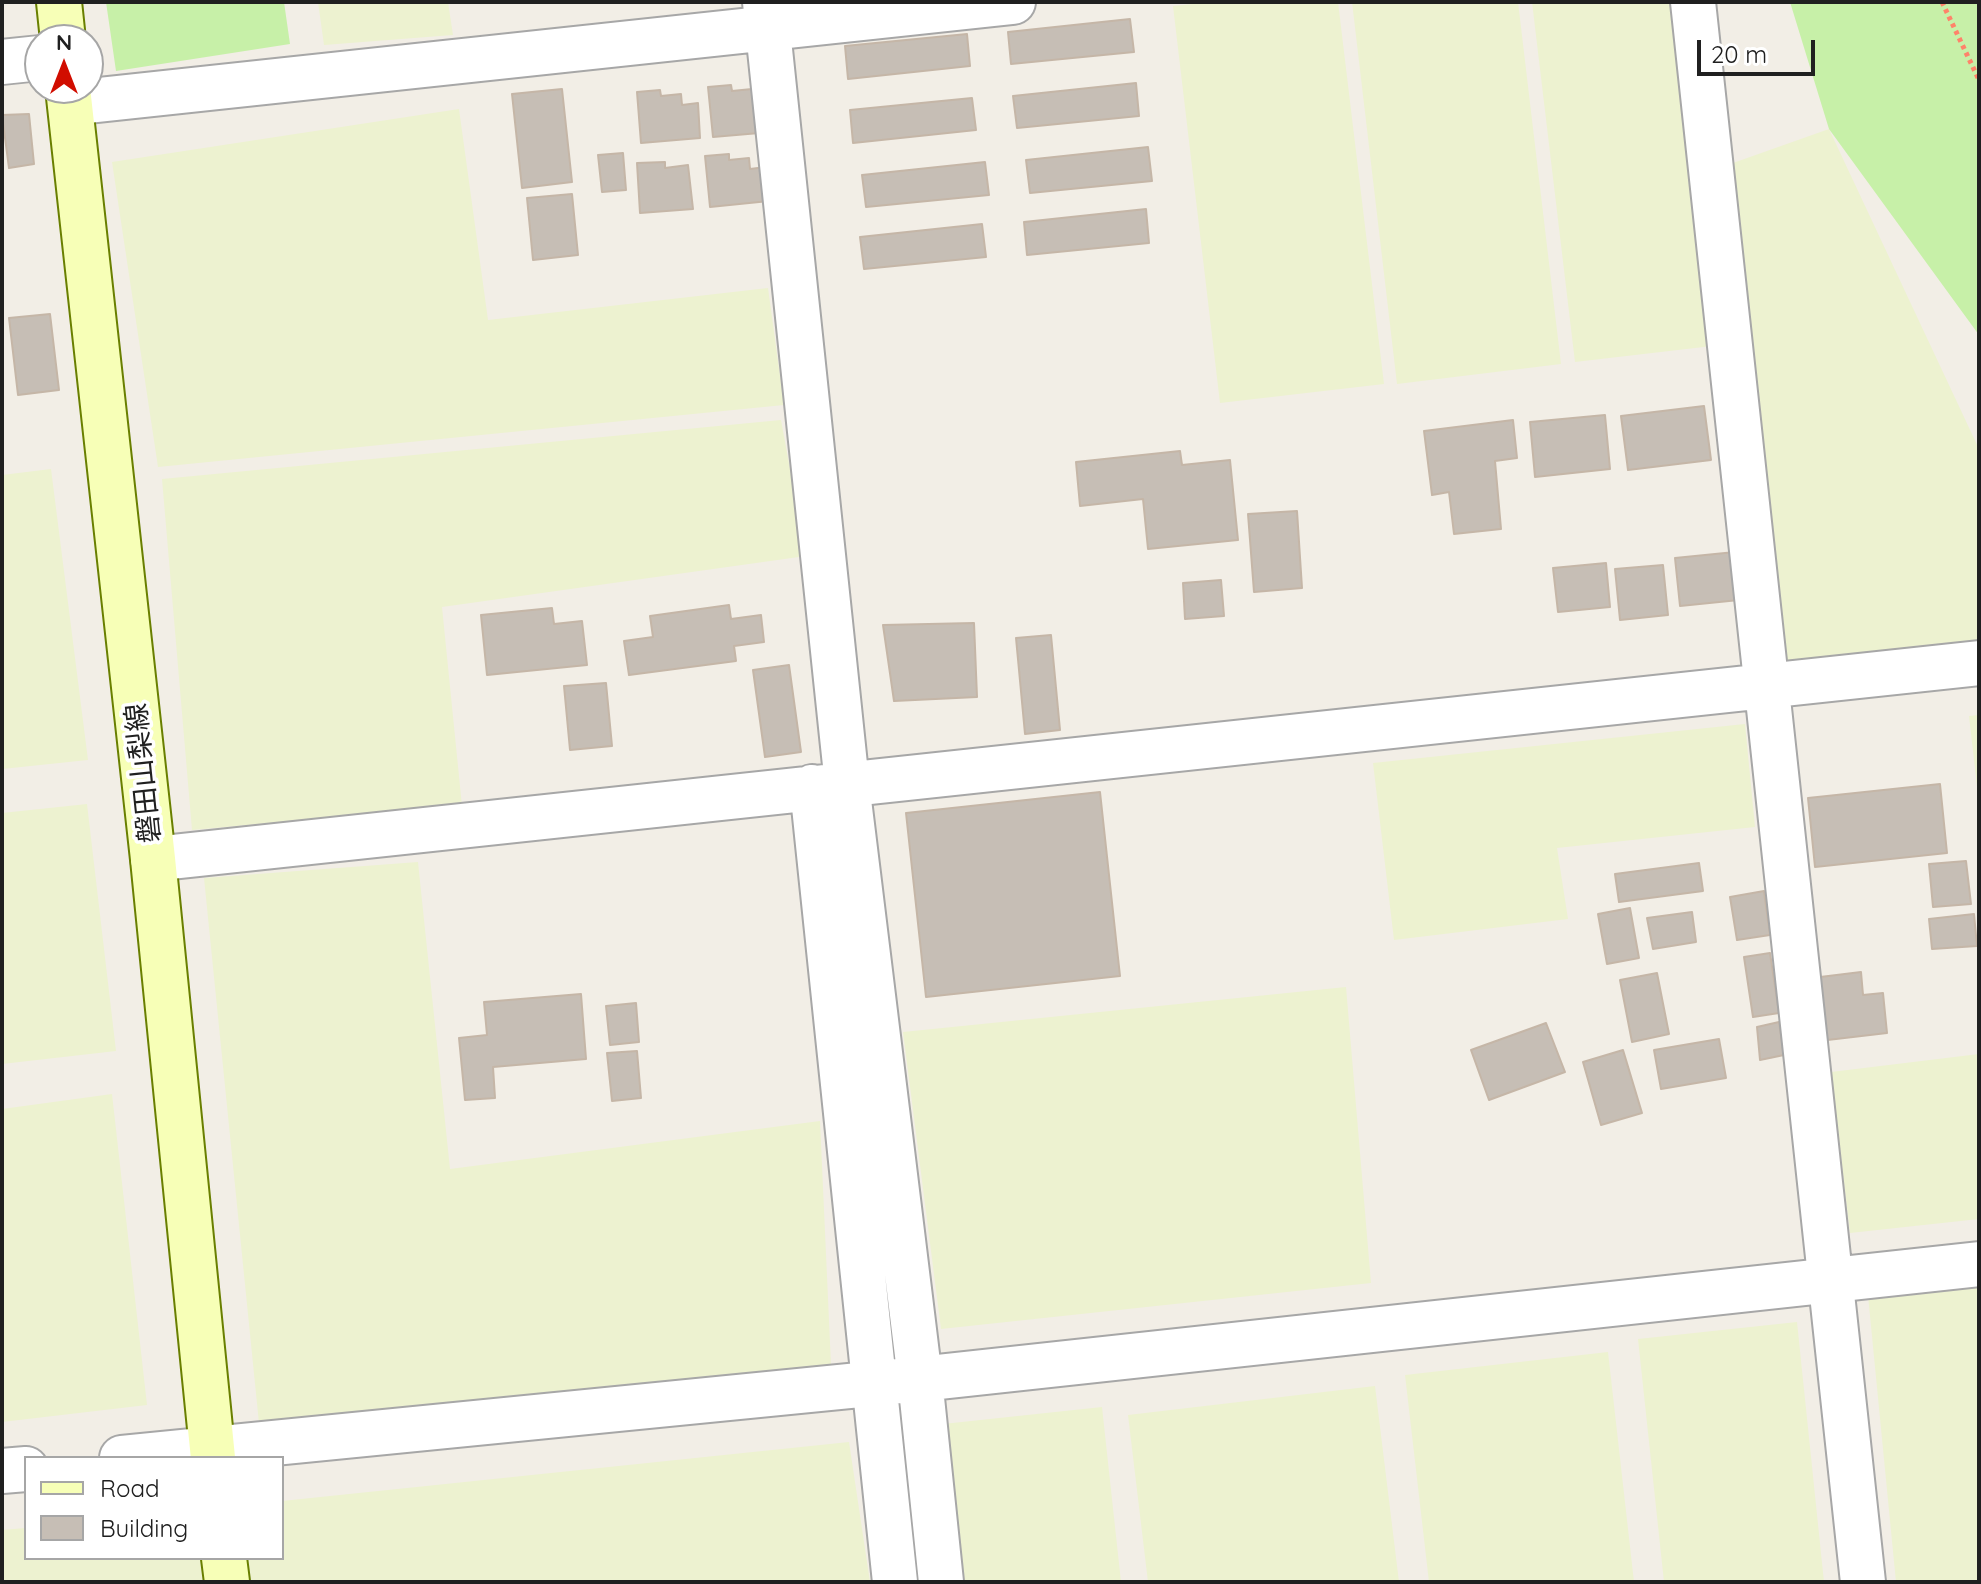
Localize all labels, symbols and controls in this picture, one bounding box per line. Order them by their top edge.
north arrow [24,24,104,104]
scale bar [1701,24,1819,74]
text: N [56,28,72,56]
text: 20 m [1711,39,1767,69]
street label: 磐田山梨線 [120,702,168,844]
legend [24,1456,284,1560]
text: Road [100,1473,160,1503]
text: Building [100,1513,188,1543]

